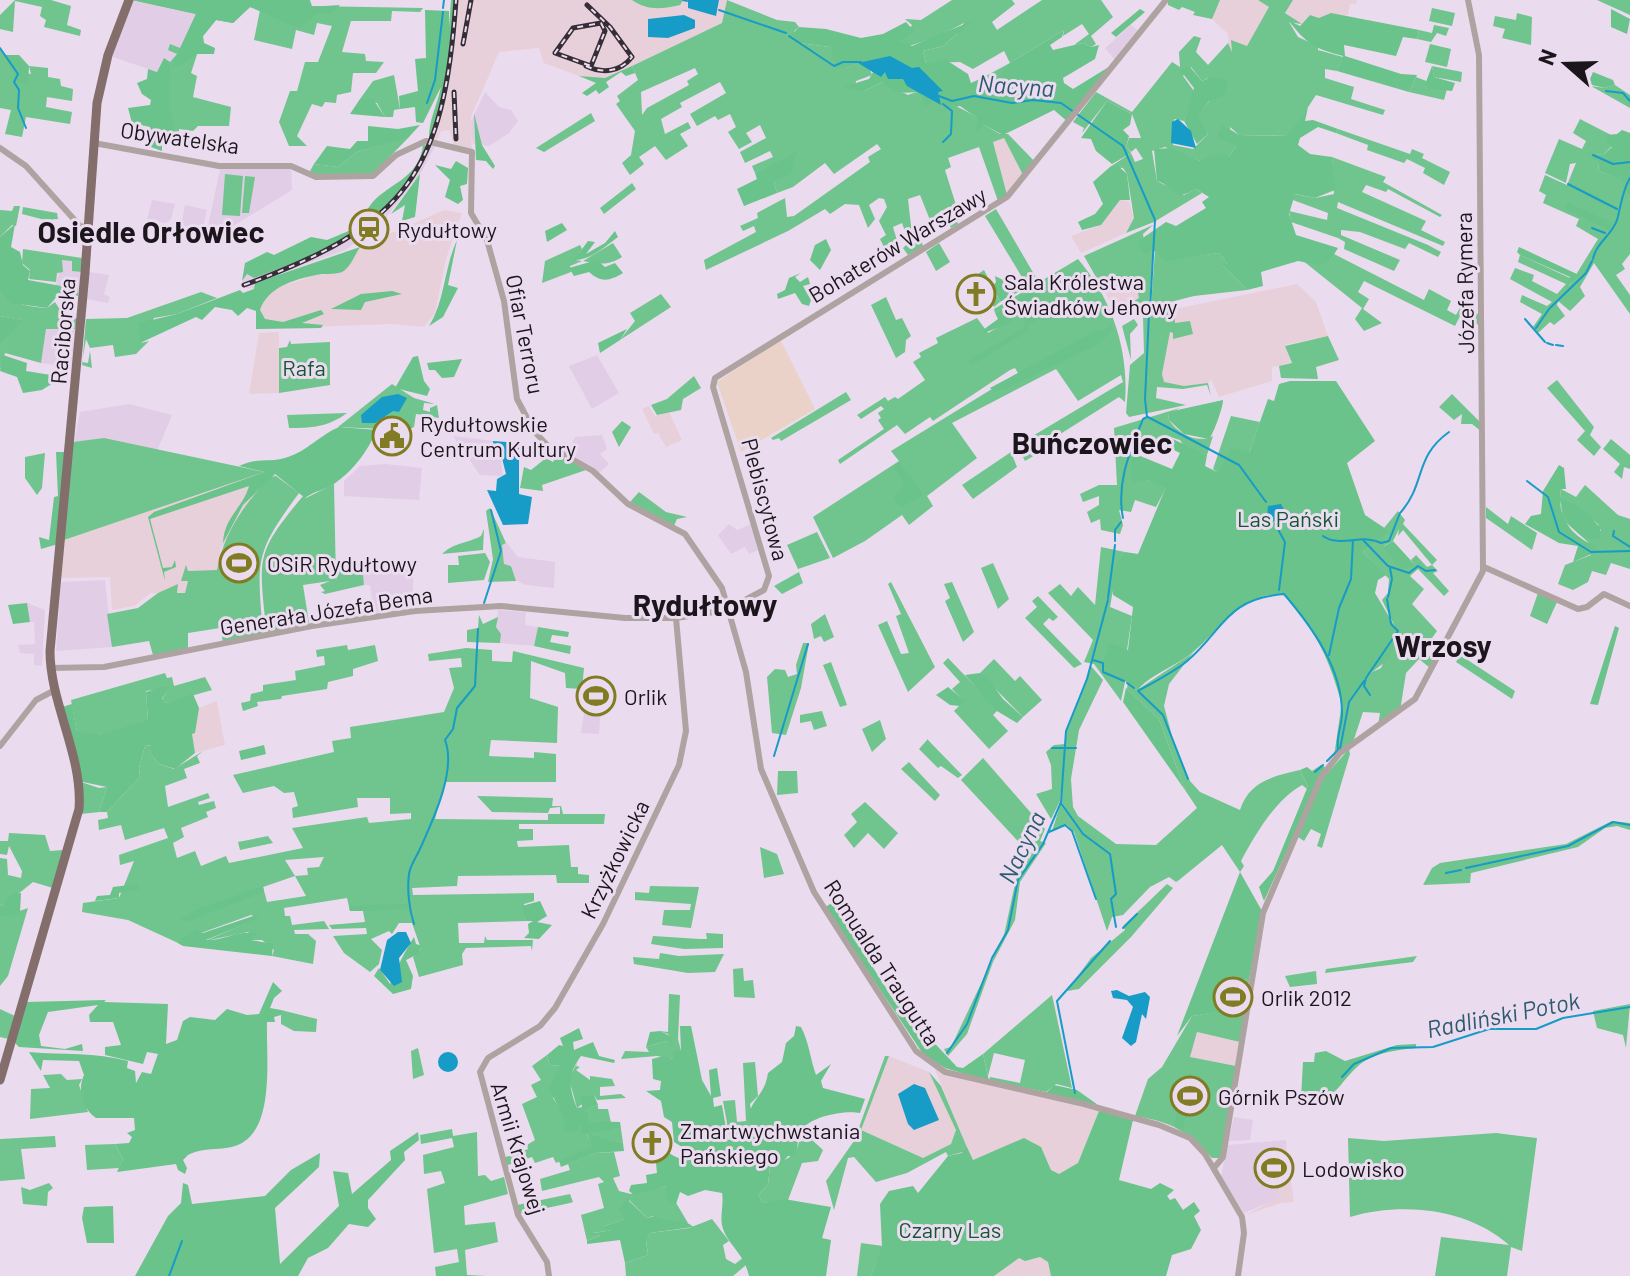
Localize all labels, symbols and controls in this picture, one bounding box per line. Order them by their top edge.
north arrow [1526,24,1606,104]
text: N [1532,45,1561,68]
water label: Nacyna [977,68,1055,102]
street label: Obywatelska [119,116,241,158]
street label: Bohaterów Warszawy [803,181,991,307]
station icon: Rydułtowy [348,208,390,250]
street label: Józefa Rymera [1450,212,1478,354]
district label: Osiedle Orłowiec [37,213,265,249]
place label: Rydułtowy [397,216,497,242]
place label: Sala Królestwa Świadków Jehowy [1004,268,1177,319]
street label: Ofiar Terroru [502,272,550,396]
church icon: Sala Królestwa Świadków Jehowy [955,273,997,315]
street label: Raciborska [44,277,80,385]
park label: Rafa [282,354,326,380]
place label: Rydułtowskie Centrum Kultury [420,410,576,461]
public building icon: Rydułtowskie Centrum Kultury [371,415,413,457]
district label: Buńczowiec [1012,424,1172,460]
street label: Plebiscytowa [737,435,795,563]
park label: Las Pański [1237,505,1339,531]
sports icon: OSiR Rydułtowy [218,542,260,584]
place label: OSiR Rydułtowy [267,550,417,576]
street label: Generała Józefa Bema [218,580,434,640]
district label: Rydułtowy [633,586,777,622]
district label: Wrzosy [1394,627,1492,663]
sports icon: Orlik [575,675,617,717]
place label: Orlik [624,683,667,709]
street label: Krzyżkowicka [574,796,654,922]
water label: Nacyna [991,806,1051,888]
street label: Romualda Traugutta [820,874,946,1050]
sports icon: Orlik 2012 [1212,976,1254,1018]
place label: Orlik 2012 [1261,984,1352,1010]
water label: Radliński Potok [1424,985,1582,1043]
sports icon: Górnik Pszów [1169,1075,1211,1117]
street label: Armii Krajowej [486,1079,552,1217]
place label: Górnik Pszów [1218,1083,1345,1109]
place label: Zmartwychwstania Pańskiego [680,1117,860,1168]
church icon: Zmartwychwstania Pańskiego [631,1122,673,1164]
sports icon: Lodowisko [1253,1147,1295,1189]
place label: Lodowisko [1302,1155,1405,1181]
park label: Czarny Las [899,1216,1001,1242]

